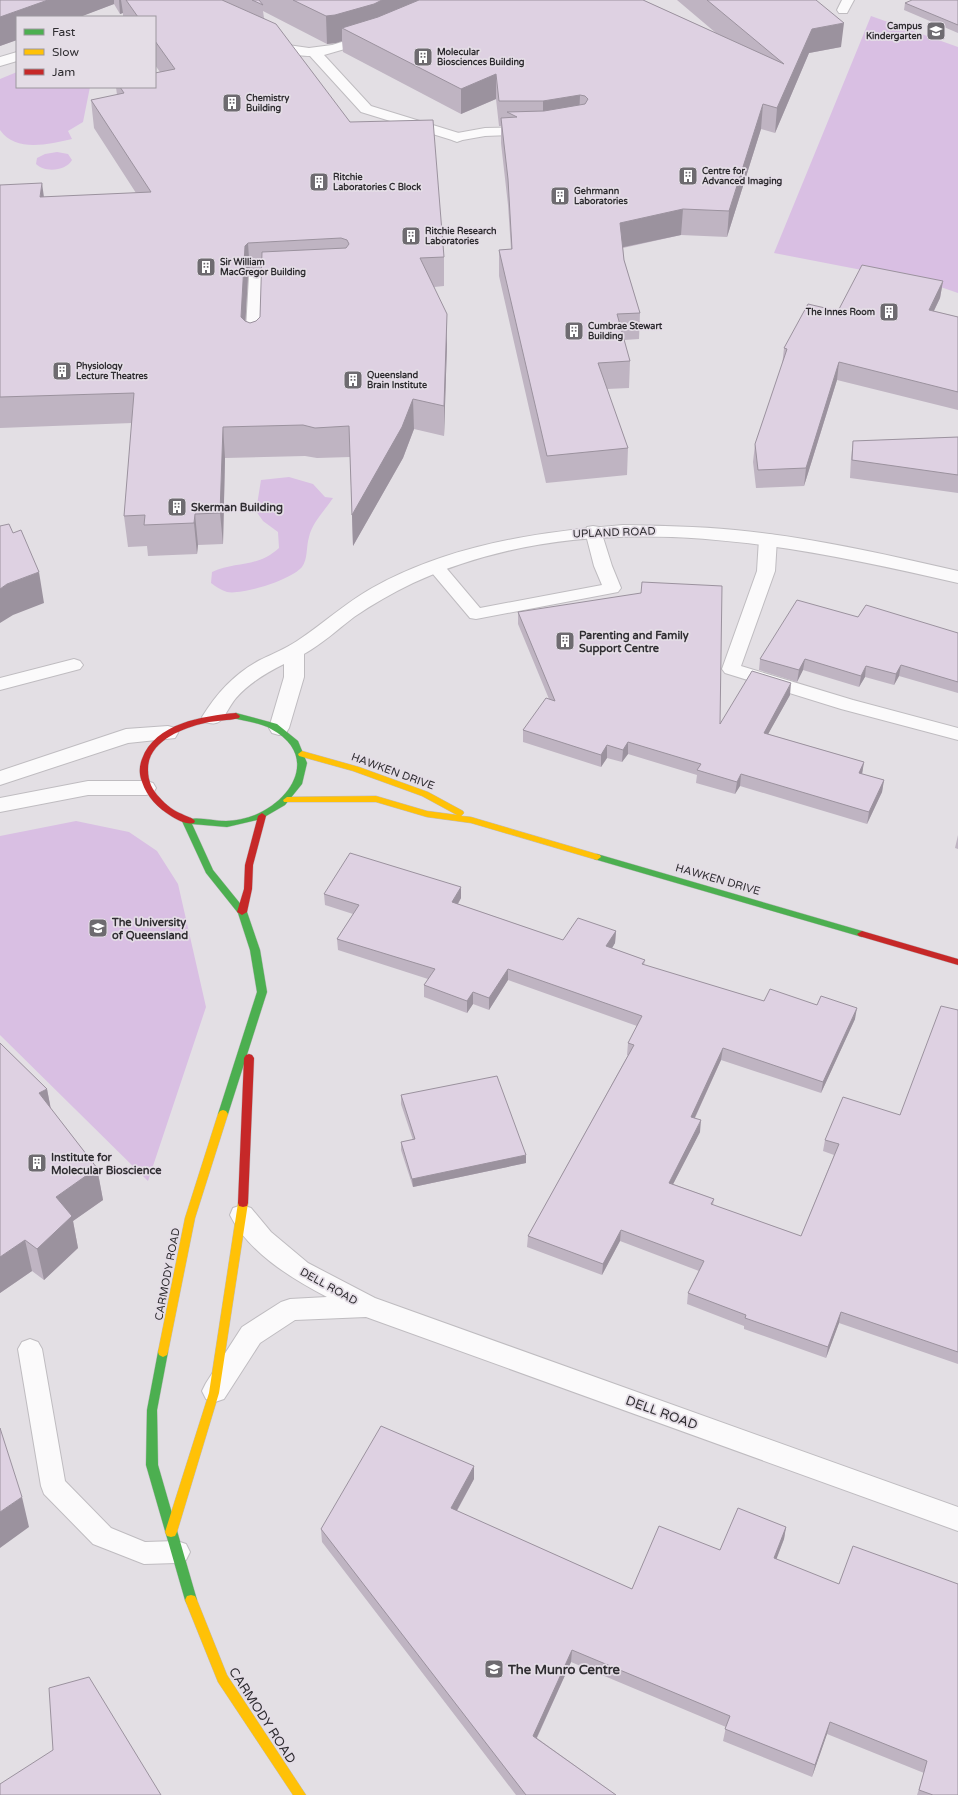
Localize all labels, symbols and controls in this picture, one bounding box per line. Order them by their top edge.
legend [16,16,156,88]
school or university icon: Campus Kindergarten [925,20,947,42]
place label: Campus Kindergarten [866,21,923,42]
text: Fast [52,25,76,39]
text: Slow [52,45,79,59]
building icon: Molecular Biosciences Building [412,46,434,68]
place label: Molecular Biosciences Building [437,47,525,68]
text: Jam [52,65,75,79]
building icon: Chemistry Building [221,92,243,114]
place label: Chemistry Building [246,93,290,114]
building icon: Centre for Advanced Imaging [677,165,699,187]
place label: Centre for Advanced Imaging [702,166,783,187]
building icon: Ritchie Laboratories C Block [308,171,330,193]
place label: Ritchie Laboratories C Block [333,172,421,193]
building icon: Gehrmann Laboratories [549,185,571,207]
place label: Gehrmann Laboratories [574,186,628,207]
building icon: Ritchie Research Laboratories [400,225,422,247]
place label: Ritchie Research Laboratories [425,226,497,247]
building icon: Sir William MacGregor Building [195,256,217,278]
place label: Sir William MacGregor Building [220,257,306,278]
building icon: The Innes Room [878,301,900,323]
place label: The Innes Room [805,307,875,318]
building icon: Cumbrae Stewart Building [563,320,585,342]
place label: Cumbrae Stewart Building [588,321,663,342]
building icon: Physiology Lecture Theatres [51,360,73,382]
place label: Physiology Lecture Theatres [76,361,149,382]
building icon: Queensland Brain Institute [342,369,364,391]
place label: Queensland Brain Institute [367,370,427,391]
building icon: Skerman Building [166,496,188,518]
place label: Skerman Building [191,501,283,515]
street label: UPLAND ROAD [572,525,656,540]
place label: Parenting and Family Support Centre [579,629,689,656]
building icon: Parenting and Family Support Centre [554,630,576,652]
street label: HAWKEN DRIVE [349,750,436,793]
street label: HAWKEN DRIVE [674,861,762,898]
place label: The University of Queensland [111,916,188,942]
school or university icon: The University of Queensland [87,917,109,939]
place label: Institute for Molecular Bioscience [51,1151,162,1177]
building icon: Institute for Molecular Bioscience [26,1152,48,1174]
street label: CARMODY ROAD [152,1227,183,1322]
street label: DELL ROAD [298,1265,360,1308]
street label: DELL ROAD [623,1393,700,1433]
school or university icon: The Munro Centre [483,1658,505,1680]
place label: The Munro Centre [507,1662,620,1678]
street label: CARMODY ROAD [225,1665,299,1767]

